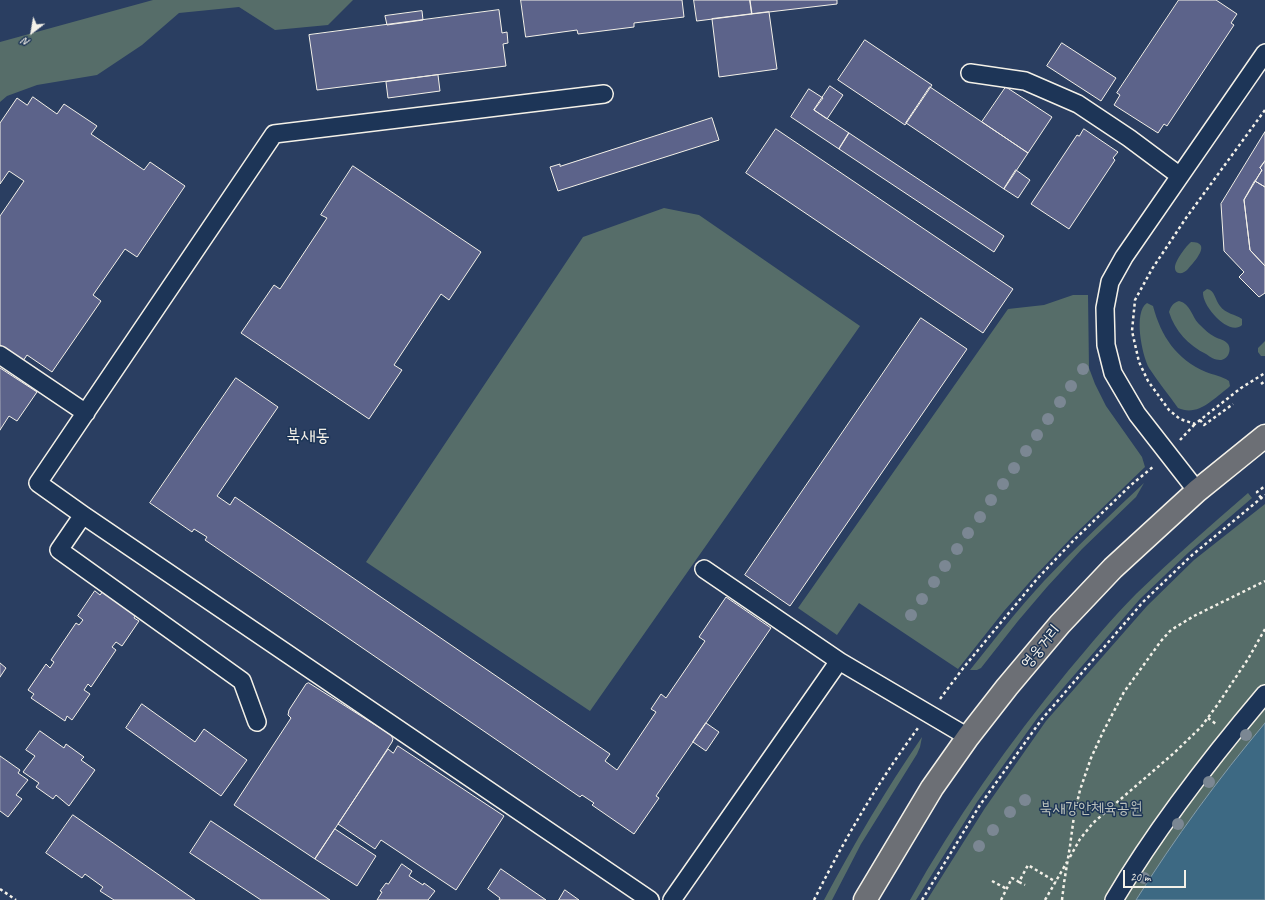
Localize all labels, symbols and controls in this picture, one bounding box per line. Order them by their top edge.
north arrow [12,12,52,52]
text: N [19,35,32,50]
district label: 북새동 [286,425,330,447]
street label: 영웅거리 [1017,621,1065,673]
park label: 북새강안체육공원 [1040,799,1142,819]
scale bar [1125,862,1188,888]
text: 20 m [1130,869,1150,885]

